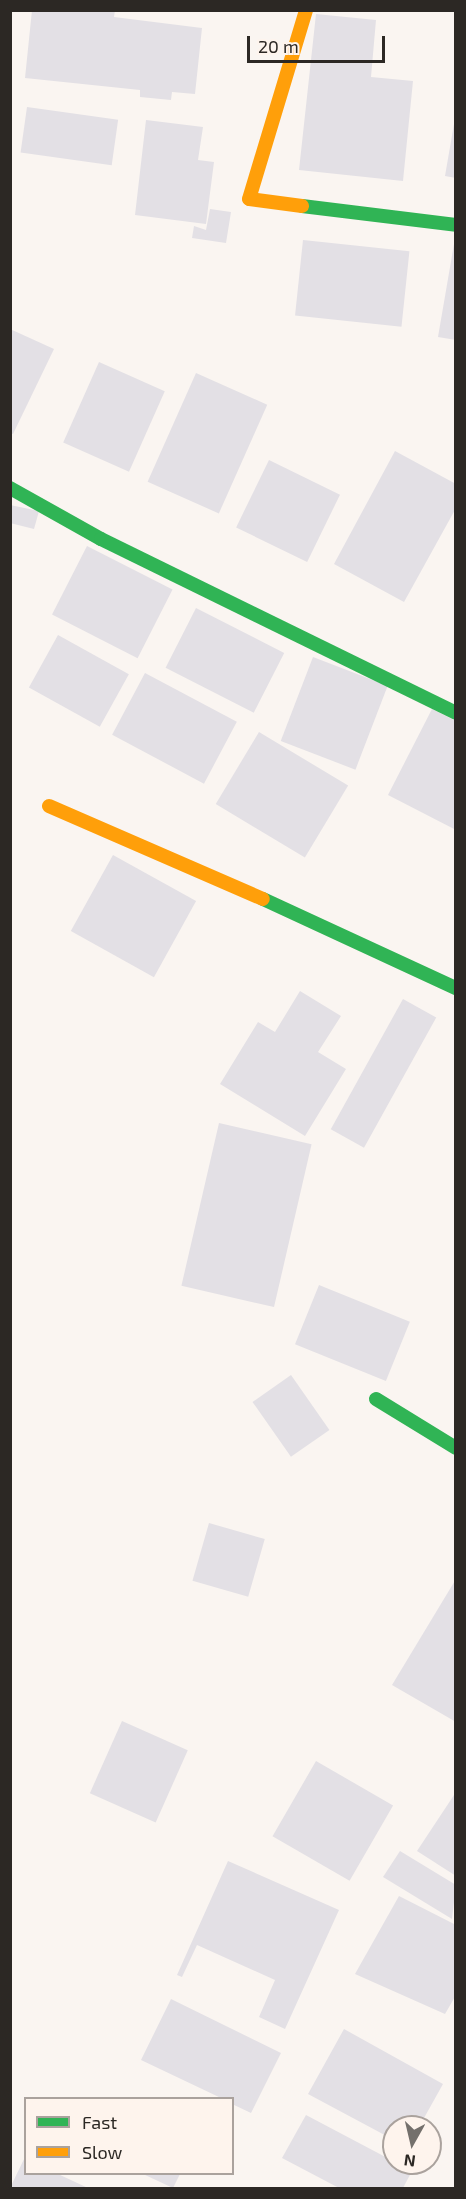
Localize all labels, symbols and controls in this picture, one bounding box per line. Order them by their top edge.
scale bar [250,24,388,62]
text: 20 m [258,35,299,57]
legend [24,2097,234,2175]
text: Fast [82,2111,117,2133]
north arrow [382,2115,442,2175]
text: Slow [82,2141,122,2163]
text: N [403,2151,417,2172]

